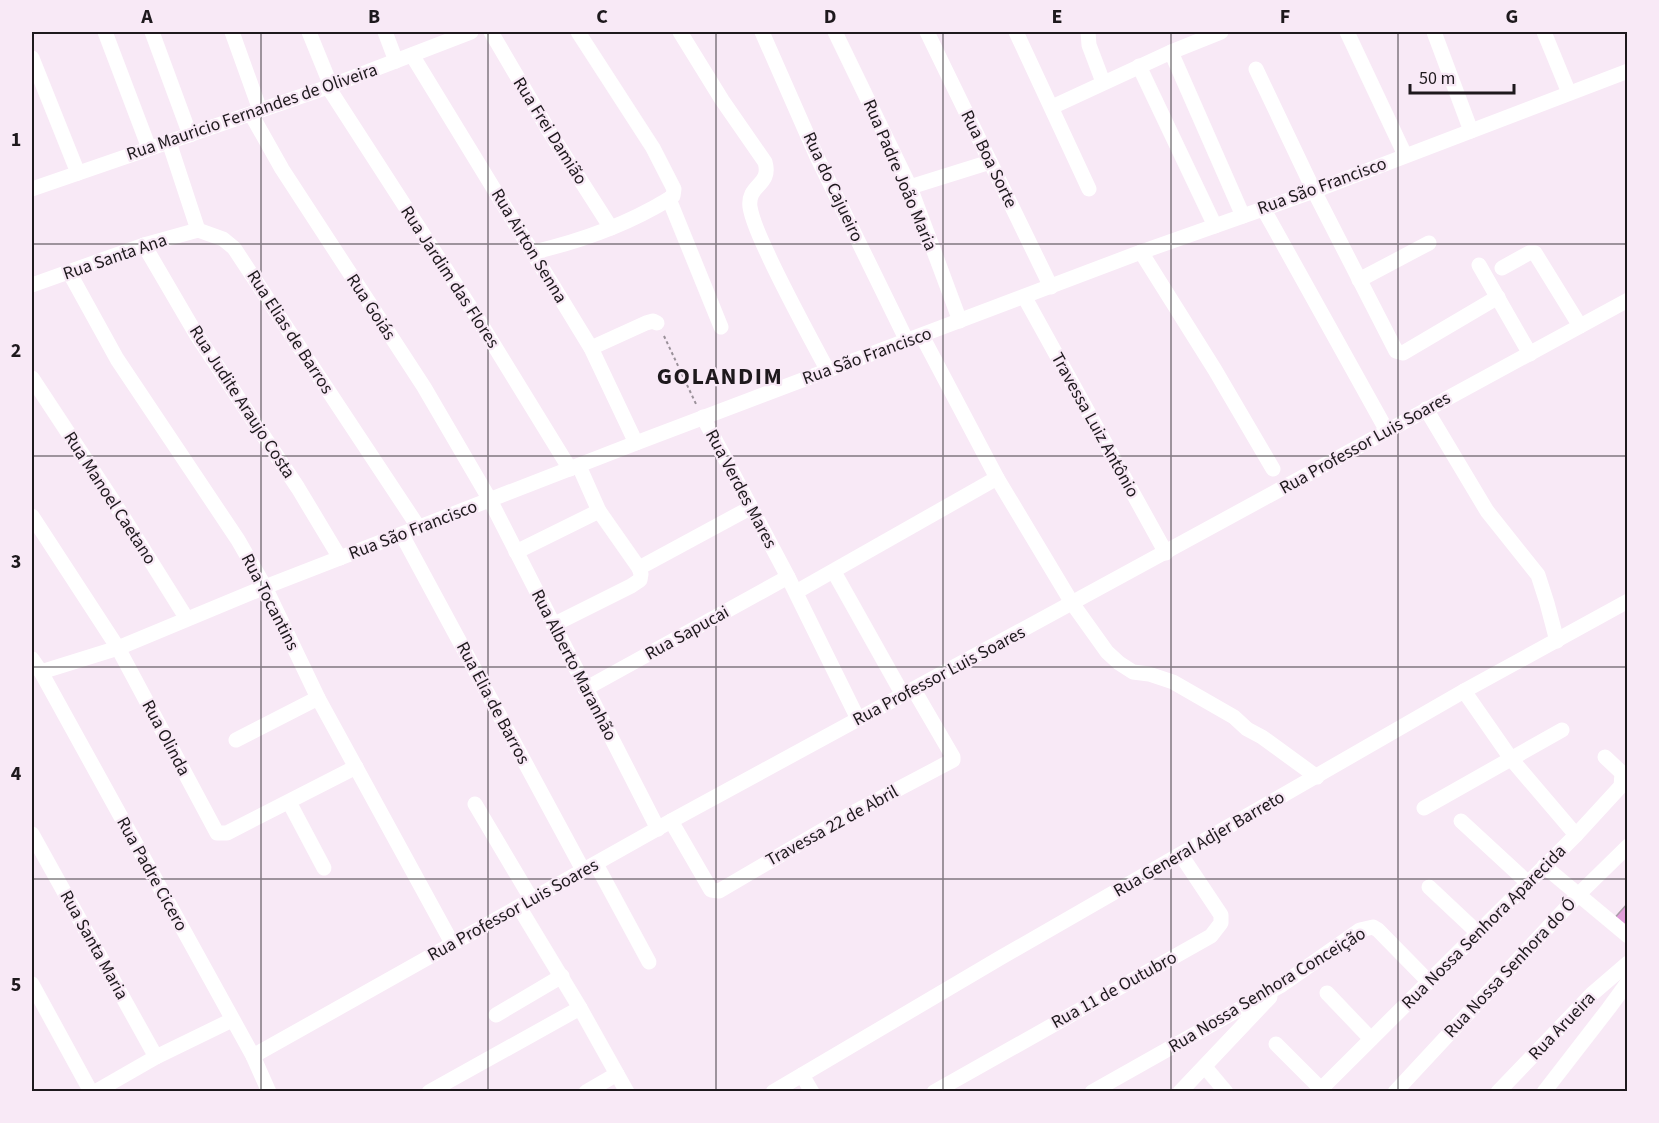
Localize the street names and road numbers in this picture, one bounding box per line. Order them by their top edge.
street label: Rua Mauricio Fernandes de Oliveira [123,57,381,167]
street label: Rua Frei Damião [507,72,593,190]
street label: Rua Padre João Maria [857,95,943,255]
street label: Rua Boa Sorte [955,106,1023,212]
street label: Rua do Cajueiro [797,128,869,246]
street label: Rua São Francisco [1254,151,1390,221]
street label: Rua Airton Senna [485,184,573,308]
street label: Rua Jardim das Flores [394,201,506,353]
street label: Rua Santa Ana [60,228,170,286]
street label: Rua Elias de Barros [241,265,339,399]
street label: Rua Goiás [340,269,402,345]
street label: Rua Judite Araujo Costa [183,320,301,484]
street label: Rua São Francisco [799,321,935,391]
street label: Travessa Luiz Antônio [1045,348,1145,502]
street label: Rua Professor Luis Soares [1275,386,1455,500]
street label: Rua Verdes Mares [699,425,783,553]
street label: Rua Manoel Caetano [58,427,162,569]
street label: Rua São Francisco [345,494,481,566]
street label: Rua Tocantins [235,549,305,655]
street label: Rua Alberto Maranhão [525,585,623,745]
street label: Rua Sapucai [640,600,734,666]
street label: Rua Professor Luis Soares [848,620,1030,732]
street label: Rua Elia de Barros [450,637,536,769]
street label: Rua Olinda [136,696,196,780]
street label: Travessa 22 de Abril [761,779,903,873]
street label: Rua General Adjer Barreto [1109,785,1289,903]
street label: Rua Padre Cicero [110,812,194,936]
street label: Rua Nossa Senhora Aparecida [1396,839,1572,1015]
street label: Rua Professor Luis Soares [423,853,603,967]
street label: Rua Santa Maria [54,886,134,1004]
street label: Rua Nossa Senhora do Ó [1438,892,1582,1044]
street label: Rua Nossa Senhora Conceição [1164,921,1370,1059]
street label: Rua 11 de Outubro [1047,945,1181,1035]
street label: Rua Arueira [1523,986,1601,1066]

